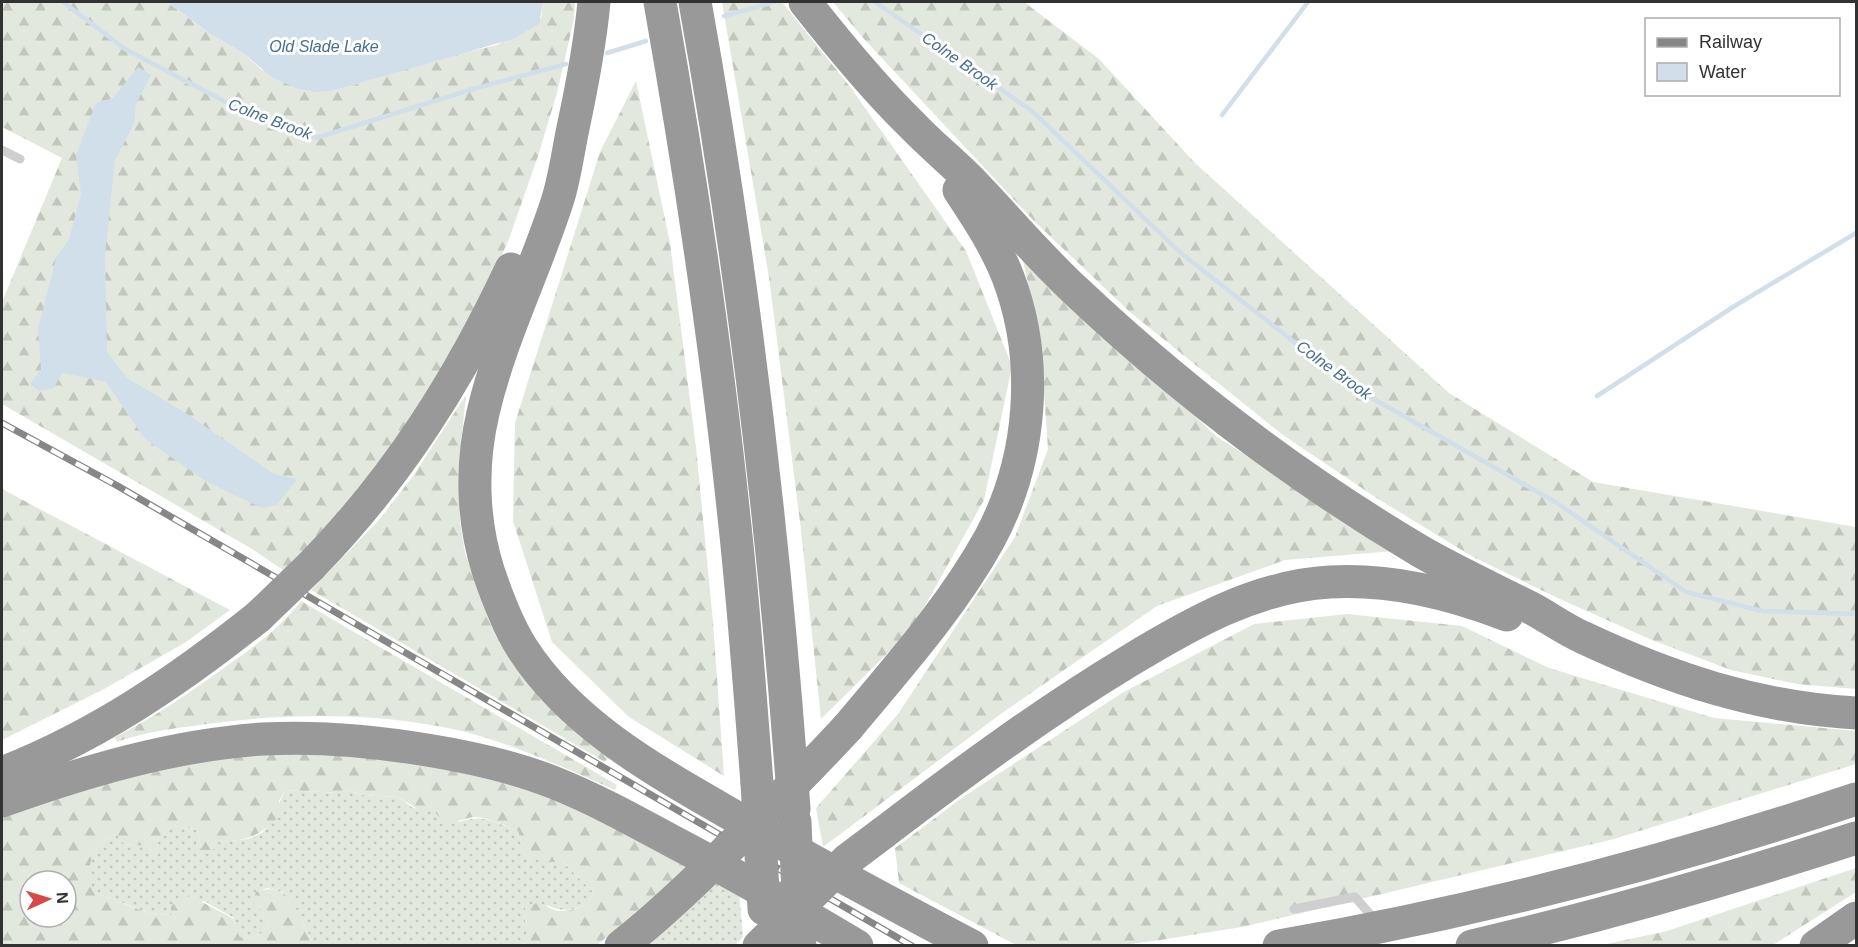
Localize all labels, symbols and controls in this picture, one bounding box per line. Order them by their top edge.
legend [1645,18,1840,96]
water label: Colne Brook [919,29,1002,94]
text: Railway [1699,32,1762,52]
water label: Old Slade Lake [269,38,379,55]
text: Water [1699,62,1746,82]
water label: Colne Brook [226,95,315,143]
water label: Colne Brook [1293,337,1375,403]
north arrow [18,869,78,929]
text: N [54,892,71,904]

